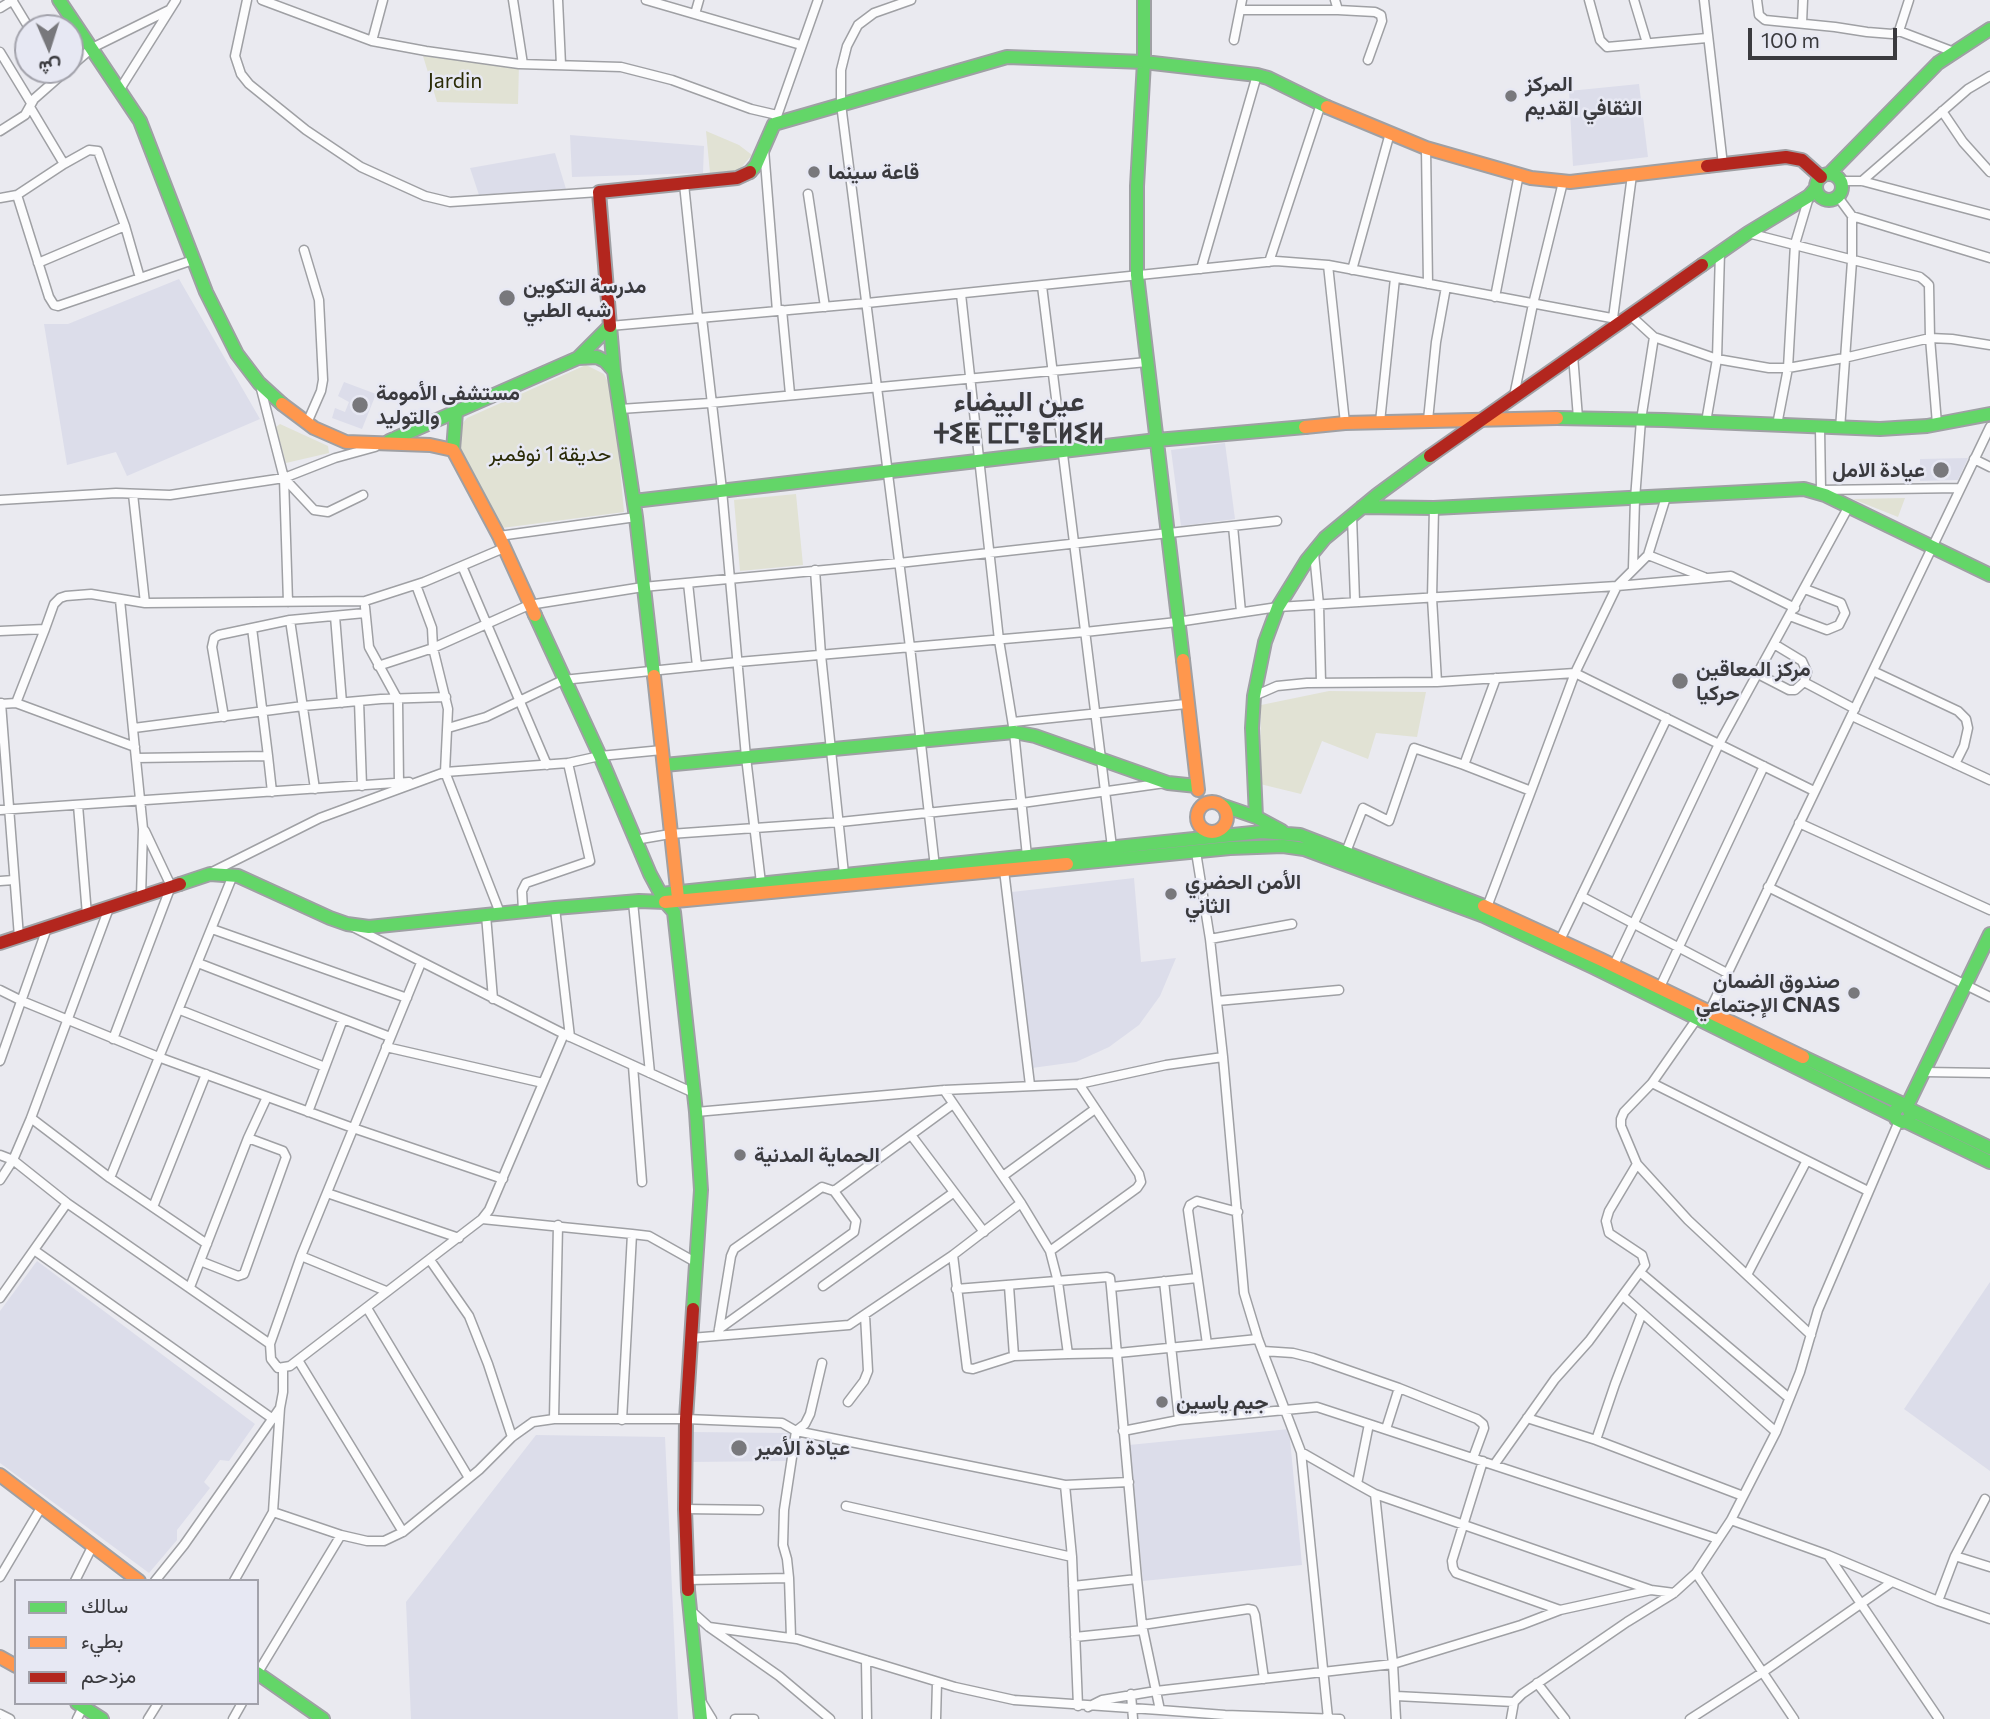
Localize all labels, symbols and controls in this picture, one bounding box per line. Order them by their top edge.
north arrow [14,14,84,84]
scale bar [1752,14,1901,58]
text: 100 m [1761,27,1820,52]
text: ش [38,56,62,81]
park label: Jardin [428,68,482,94]
place label: المركز الثقافي القديم [1525,71,1643,121]
marker: المركز الثقافي القديم [1503,88,1519,104]
place label: قاعة سينما [828,159,919,185]
marker: قاعة سينما [806,164,822,180]
place label: مدرسة التكوين شبه الطبي [523,273,647,323]
marker: مدرسة التكوين شبه الطبي [497,288,517,308]
place label: مستشفى الأمومة والتوليد [376,380,520,430]
district label: عين البيضاء ⵜⵉⵟ ⵎⵎ'ⴻⵎⵍⵉⵍ [934,385,1104,451]
marker: مستشفى الأمومة والتوليد [350,395,370,415]
park label: حديقة 1 نوفمبر [489,441,611,467]
place label: عيادة الامل [1832,457,1925,483]
marker: عيادة الامل [1931,460,1951,480]
place label: مركز المعاقين حركيا [1696,656,1811,706]
marker: مركز المعاقين حركيا [1670,671,1690,691]
place label: الأمن الحضري الثاني [1185,869,1301,919]
marker: الأمن الحضري الثاني [1163,886,1179,902]
place label: صندوق الضمان الإجتماعي CNAS [1696,968,1840,1018]
marker: صندوق الضمان الإجتماعي CNAS [1846,985,1862,1001]
place label: الحماية المدنية [754,1142,880,1168]
marker: الحماية المدنية [732,1147,748,1163]
place label: جيم ياسين [1176,1389,1268,1415]
marker: جيم ياسين [1154,1394,1170,1410]
place label: عيادة الأمير [755,1435,850,1461]
marker: عيادة الأمير [729,1438,749,1458]
legend [14,1579,259,1705]
text: سالك [81,1592,128,1617]
text: بطيء [81,1627,124,1652]
text: مزدحم [81,1662,136,1687]

